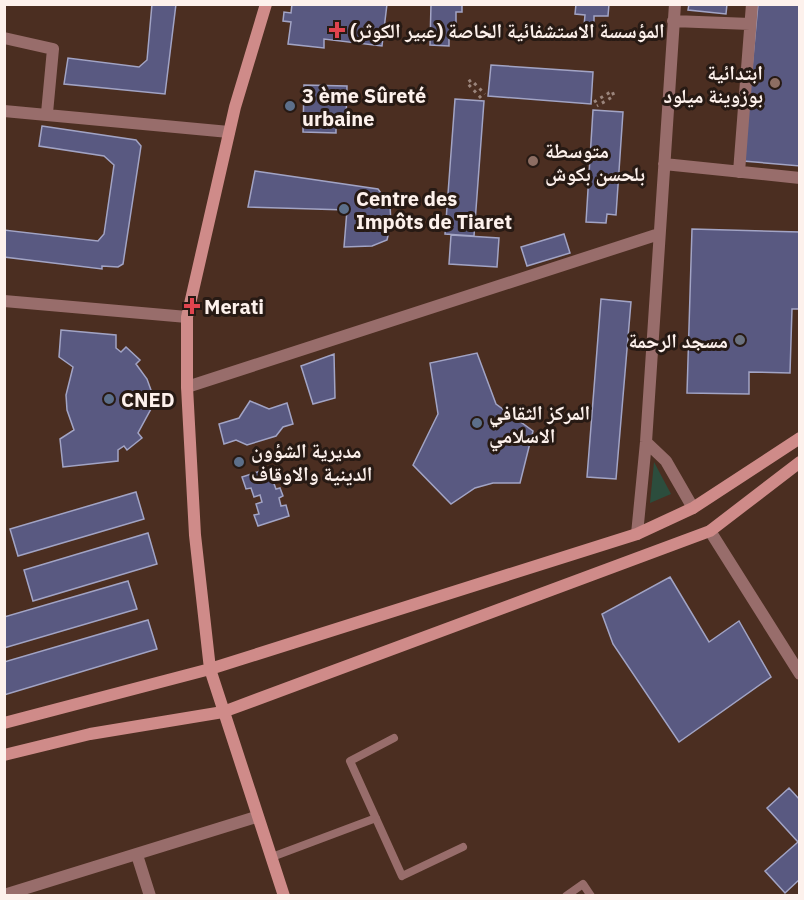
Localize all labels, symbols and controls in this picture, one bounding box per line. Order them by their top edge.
place label: المؤسسة الاستشفائية الخاصة (عبير الكوثر) [350,17,665,44]
marker: المؤسسة الاستشفائية الخاصة (عبير الكوثر) [328,21,346,39]
place label: ابتدائية بوزوينة ميلود [664,59,763,109]
marker: ابتدائية بوزوينة ميلود [768,76,782,90]
place label: 3 ème Sûreté urbaine [302,82,426,132]
marker: 3 ème Sûreté urbaine [283,99,297,113]
place label: متوسطة بلحسن بكوش [545,137,645,187]
marker: متوسطة بلحسن بكوش [526,154,540,168]
place label: Centre des Impôts de Tiaret [356,185,512,235]
marker: Centre des Impôts de Tiaret [337,202,351,216]
place label: Merati [204,293,264,320]
marker: Merati [185,299,199,313]
place label: مسجد الرحمة [629,327,728,354]
marker: مسجد الرحمة [733,333,747,347]
place label: CNED [121,386,175,413]
marker: CNED [102,392,116,406]
place label: المركز الثقافي الاسلامي [489,399,590,451]
marker: المركز الثقافي الاسلامي [470,416,484,430]
place label: مديرية الشؤون الدينية والاوقاف [251,437,372,487]
marker: مديرية الشؤون الدينية والاوقاف [232,455,246,469]

